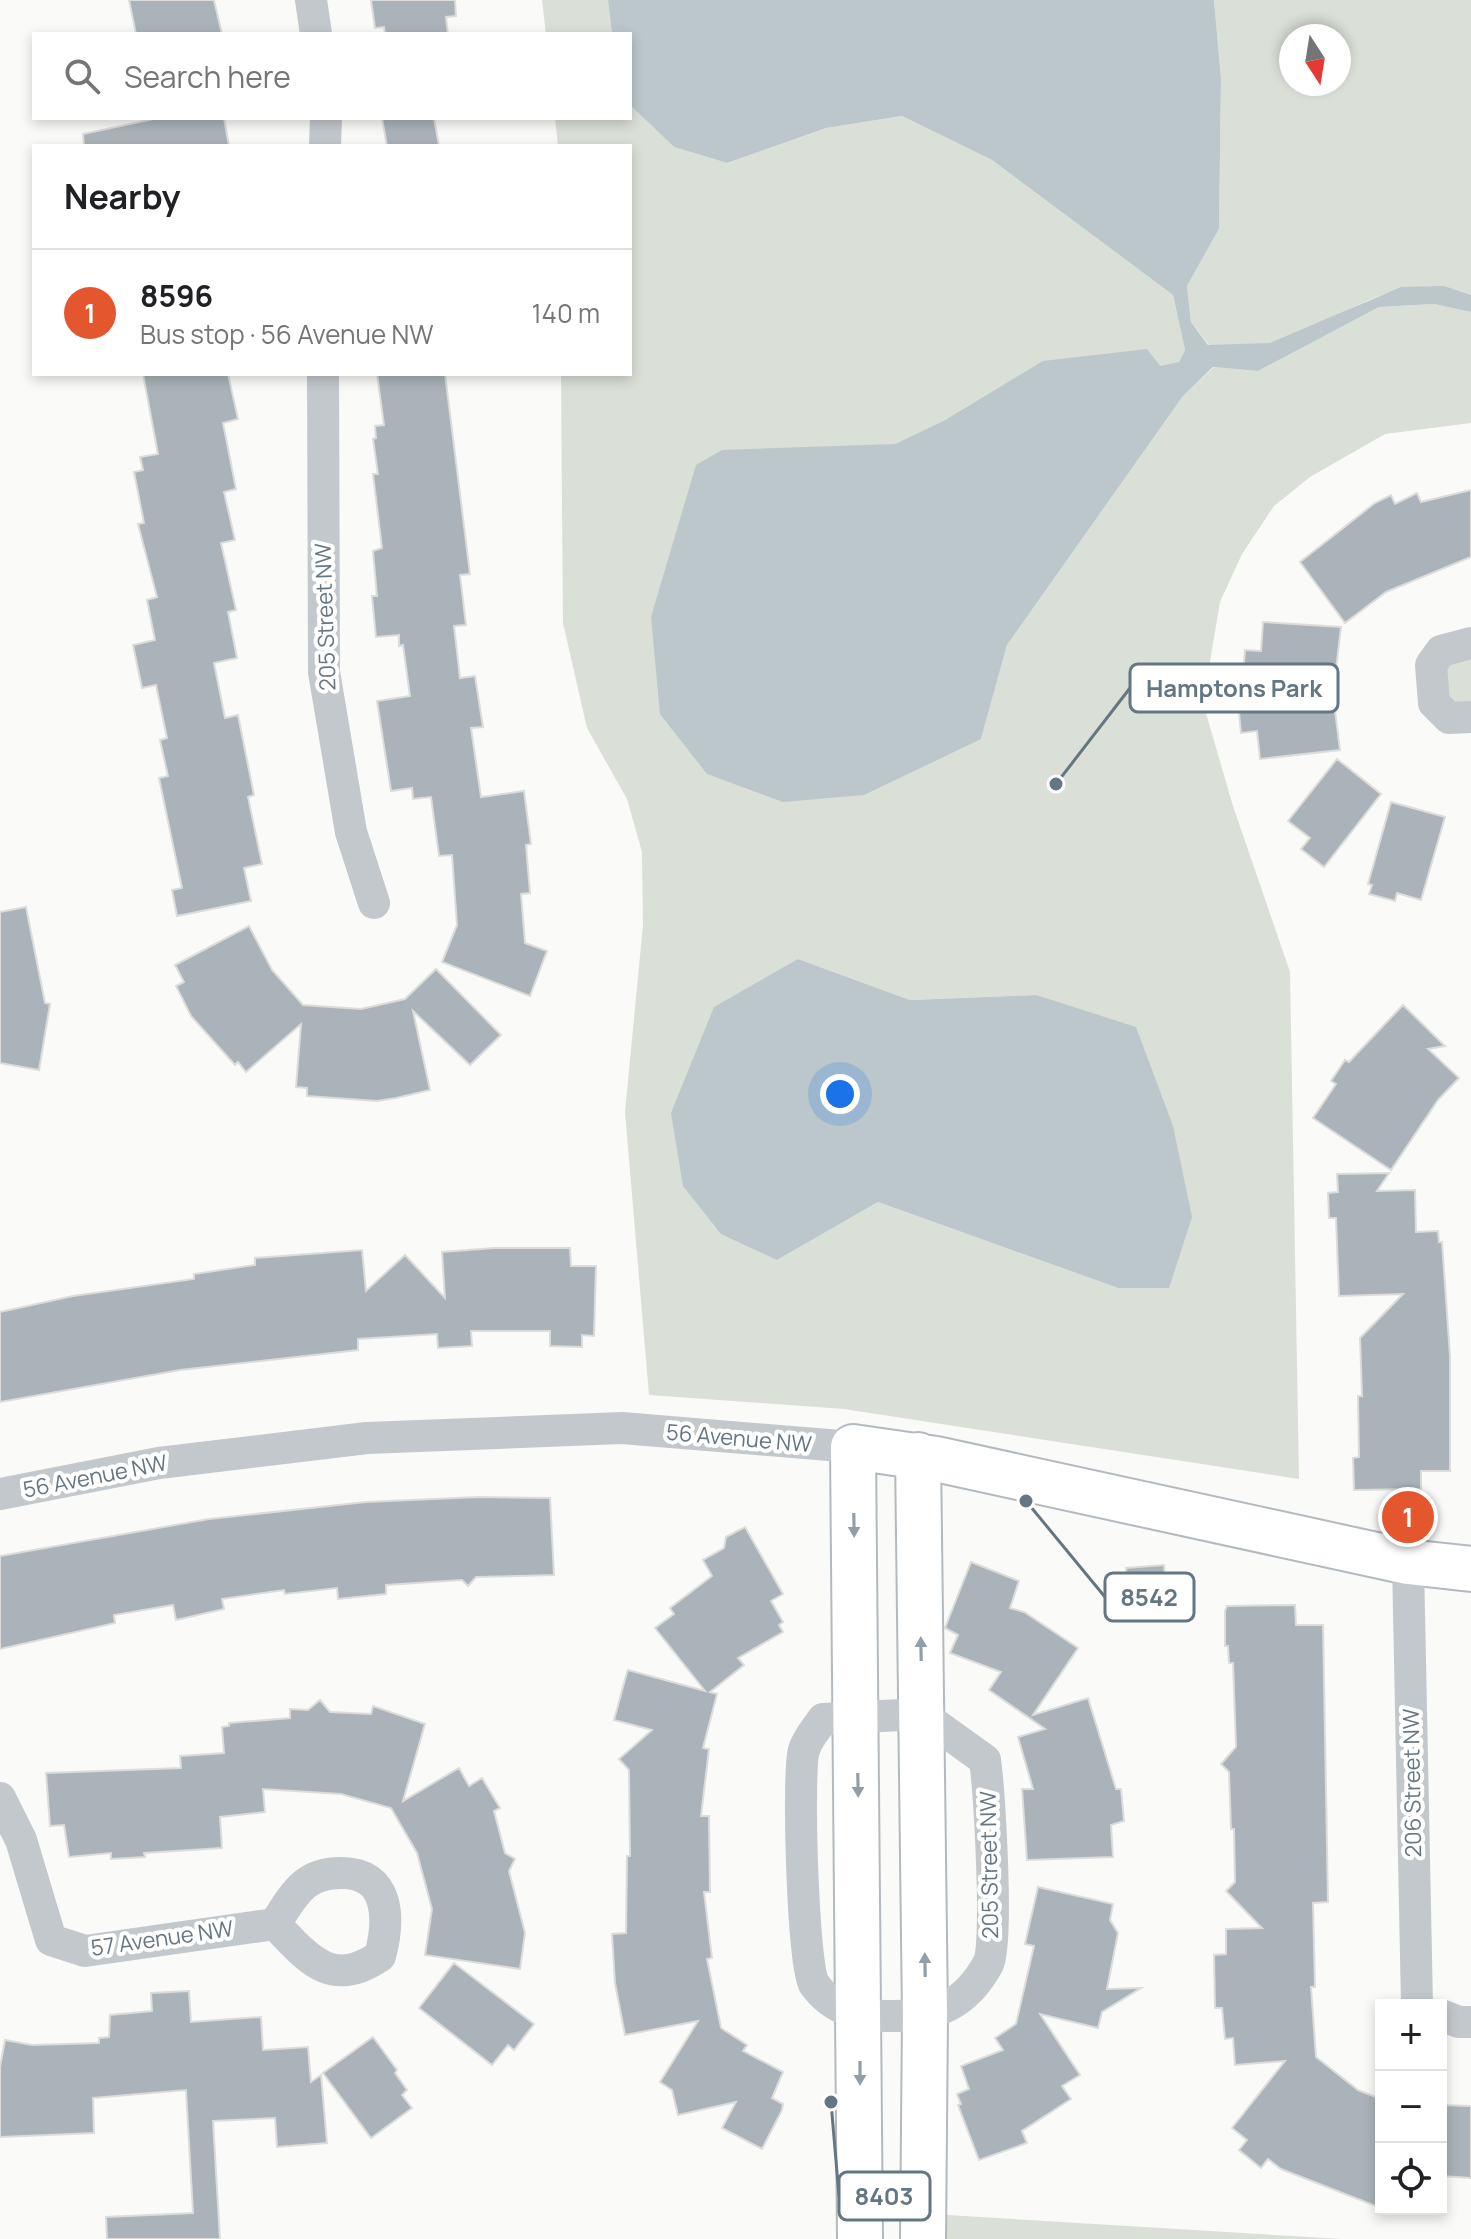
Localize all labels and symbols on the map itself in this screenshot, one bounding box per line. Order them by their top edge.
north arrow [1279,24,1351,96]
street label: 205 Street NW [307,542,343,691]
callout: Hamptons Park [1130,664,1338,712]
text: Hamptons Park [1146,671,1323,704]
your location [820,1074,860,1114]
street label: 56 Avenue NW [665,1417,813,1459]
street label: 56 Avenue NW [20,1447,170,1505]
pin: 1 [1382,1487,1434,1547]
one-way arrow [848,1513,860,1538]
callout: 8542 [1105,1573,1194,1621]
text: 8542 [1120,1580,1178,1613]
one-way arrow [914,1636,927,1661]
street label: 206 Street NW [1396,1708,1428,1858]
one-way arrow [852,1773,864,1798]
street label: 205 Street NW [973,1790,1005,1939]
street label: 57 Avenue NW [89,1913,236,1963]
one-way arrow [919,1952,931,1977]
one-way arrow [854,2061,866,2086]
callout: 8403 [839,2172,930,2220]
text: 8403 [854,2179,914,2212]

